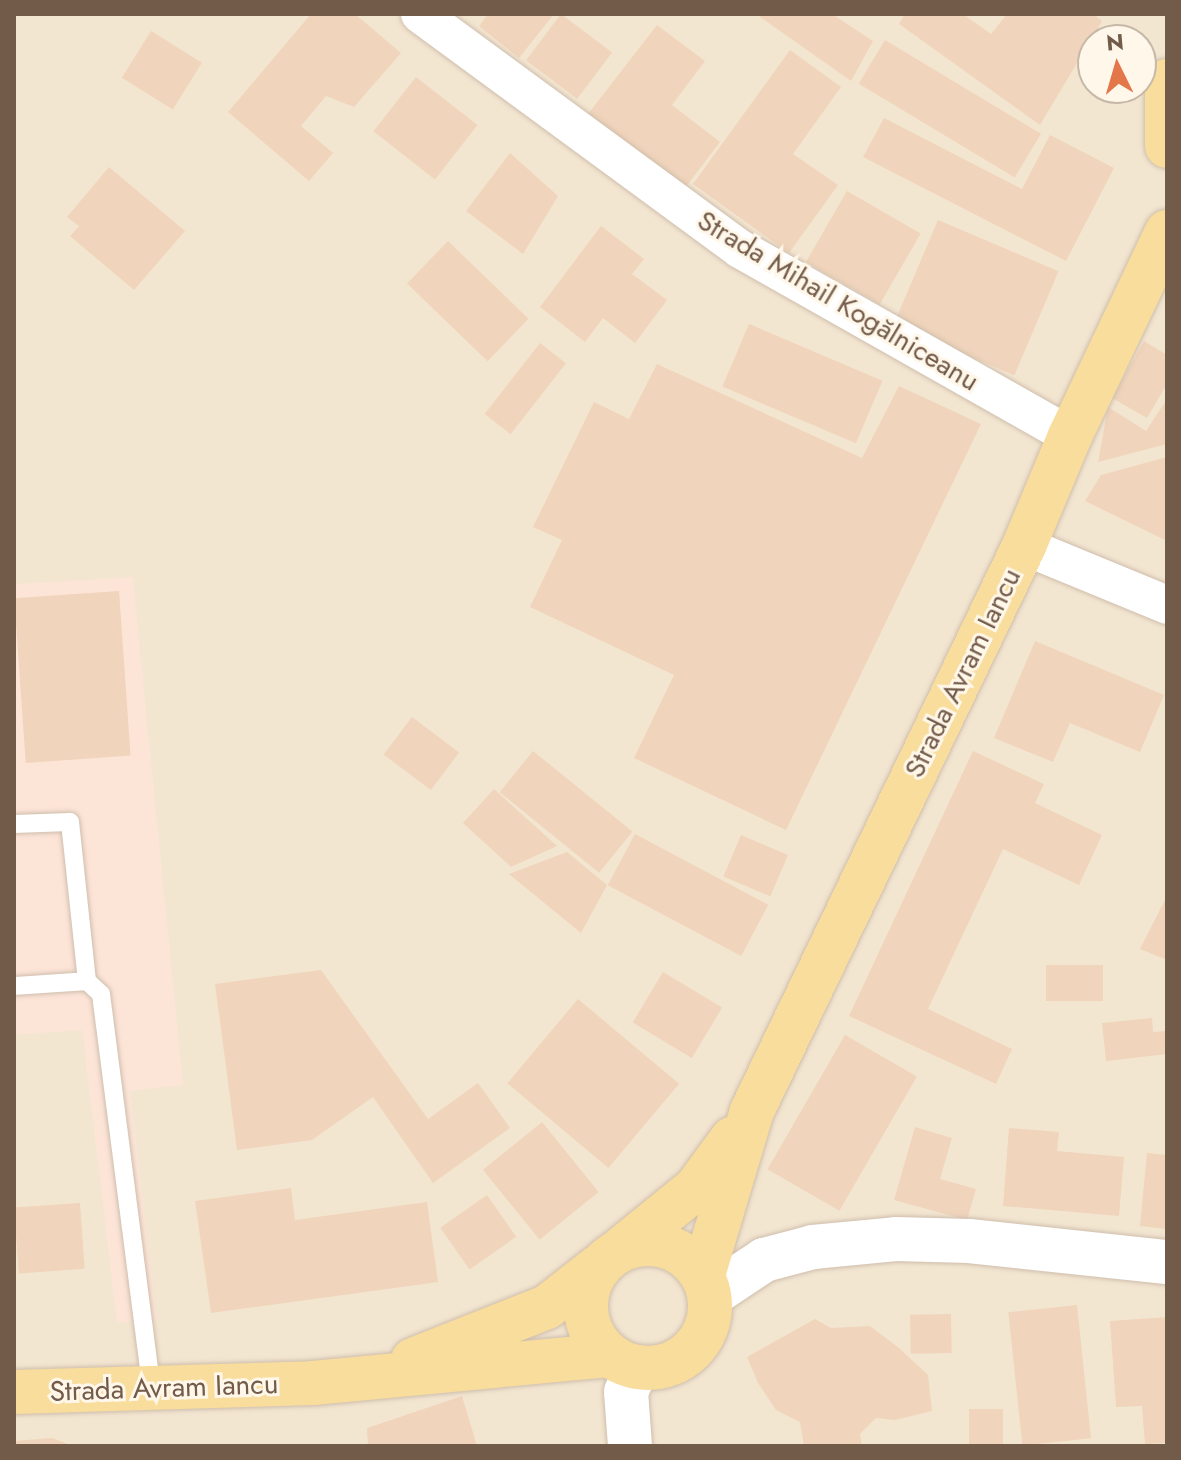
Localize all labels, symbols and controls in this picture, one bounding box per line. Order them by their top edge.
north arrow [1077,24,1157,104]
text: N [1105,25,1125,59]
street label: Strada Mihail Kogălniceanu [691,204,985,398]
street label: Strada Avram Iancu [898,563,1028,783]
street label: Strada Avram Iancu [49,1367,279,1409]

